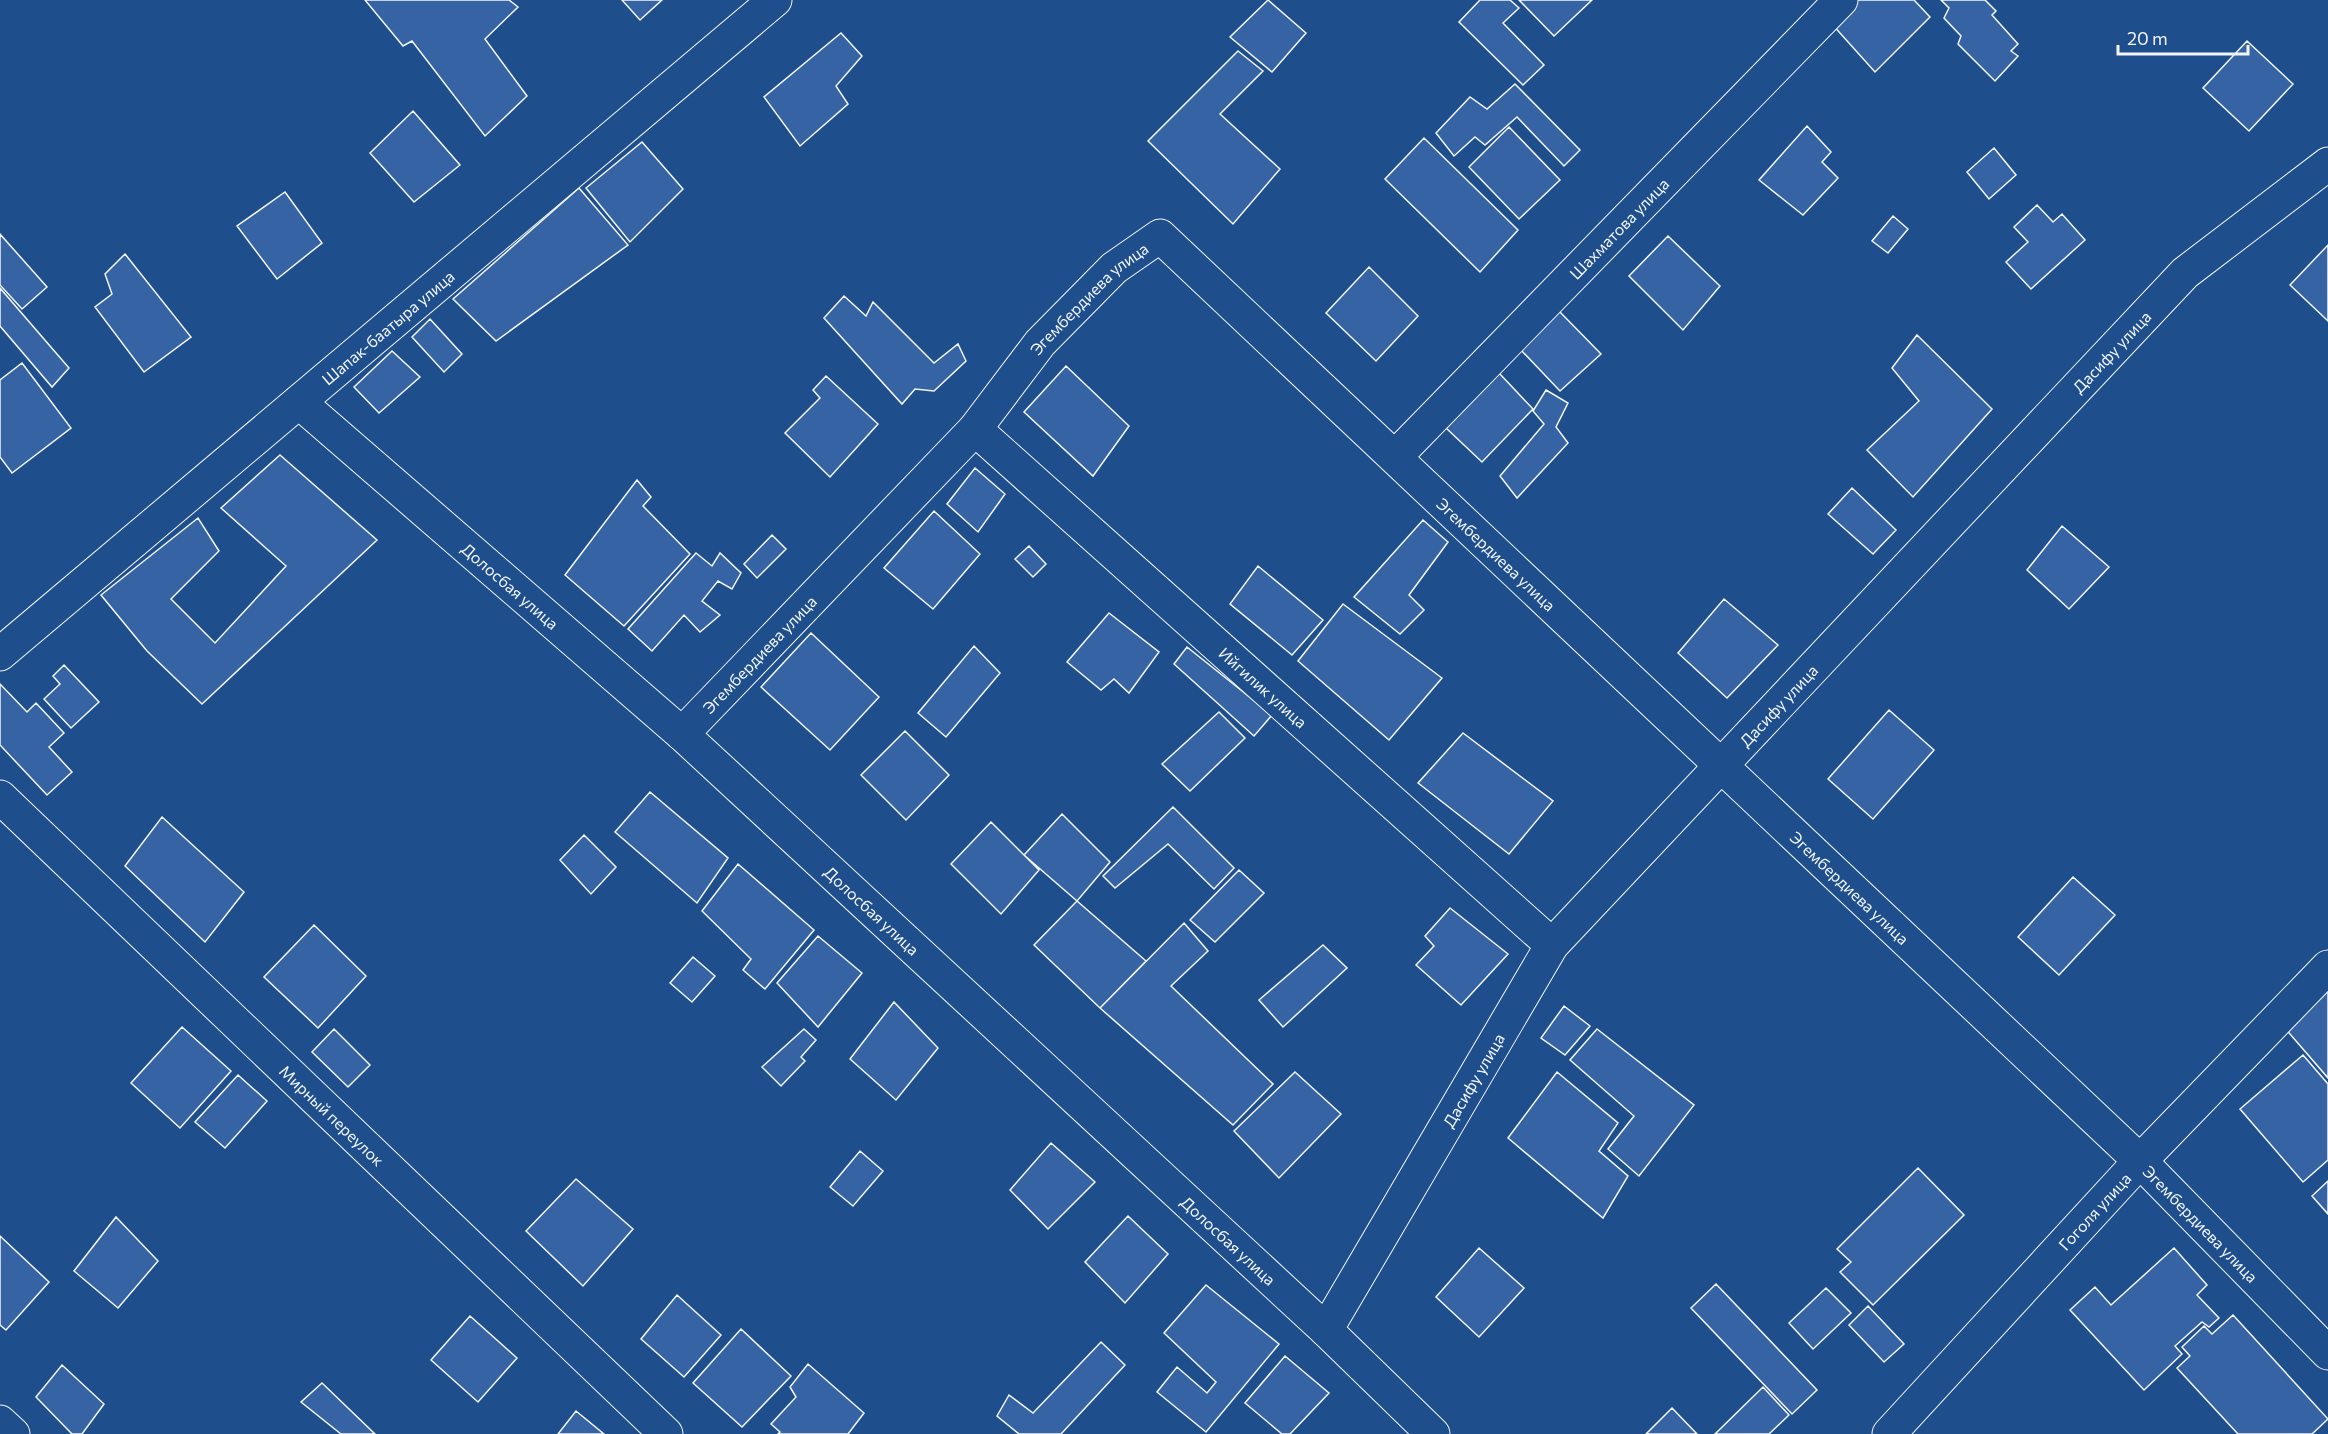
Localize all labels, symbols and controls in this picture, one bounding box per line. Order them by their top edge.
scale bar [2118,18,2248,56]
text: 20 m [2127,27,2168,49]
street label: Шахматова улица [1565,173,1672,283]
street label: Эгембердиева улица [1025,238,1151,358]
street label: Шапак-баатыра улица [317,266,458,388]
street label: Дасифу улица [2068,306,2154,396]
street label: Эгембердиева улица [1433,493,1560,614]
street label: Долосбая улица [458,538,563,633]
street label: Эгембердиева улица [698,591,820,717]
street label: Ийгилик улица [1216,643,1311,731]
street label: Дасифу улица [1735,660,1821,750]
street label: Эгембердиева улица [1787,827,1913,948]
street label: Долосбая улица [821,862,923,958]
street label: Дасифу улица [1438,1030,1508,1130]
street label: Мирный переулок [276,1061,389,1170]
street label: Эгембердиева улица [2140,1161,2262,1286]
street label: Гоголя улица [2054,1168,2134,1254]
street label: Долосбая улица [1178,1192,1280,1289]

